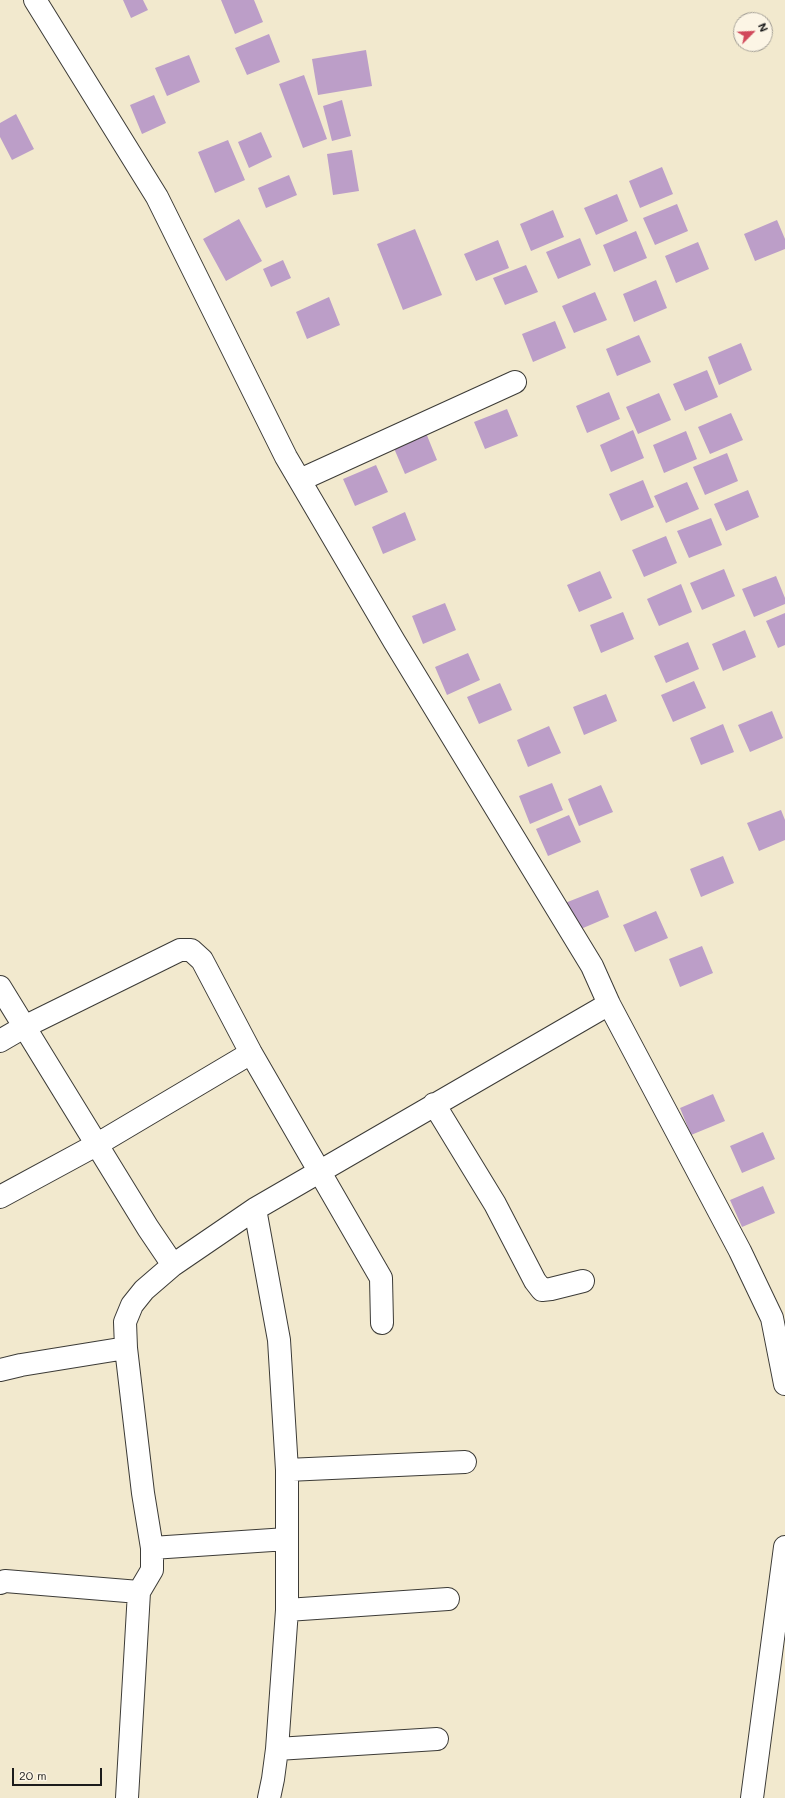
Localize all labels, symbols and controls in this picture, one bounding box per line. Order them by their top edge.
north arrow [733,12,773,52]
text: N [755,20,772,34]
scale bar [14,1760,104,1786]
text: 20 m [19,1767,47,1783]

